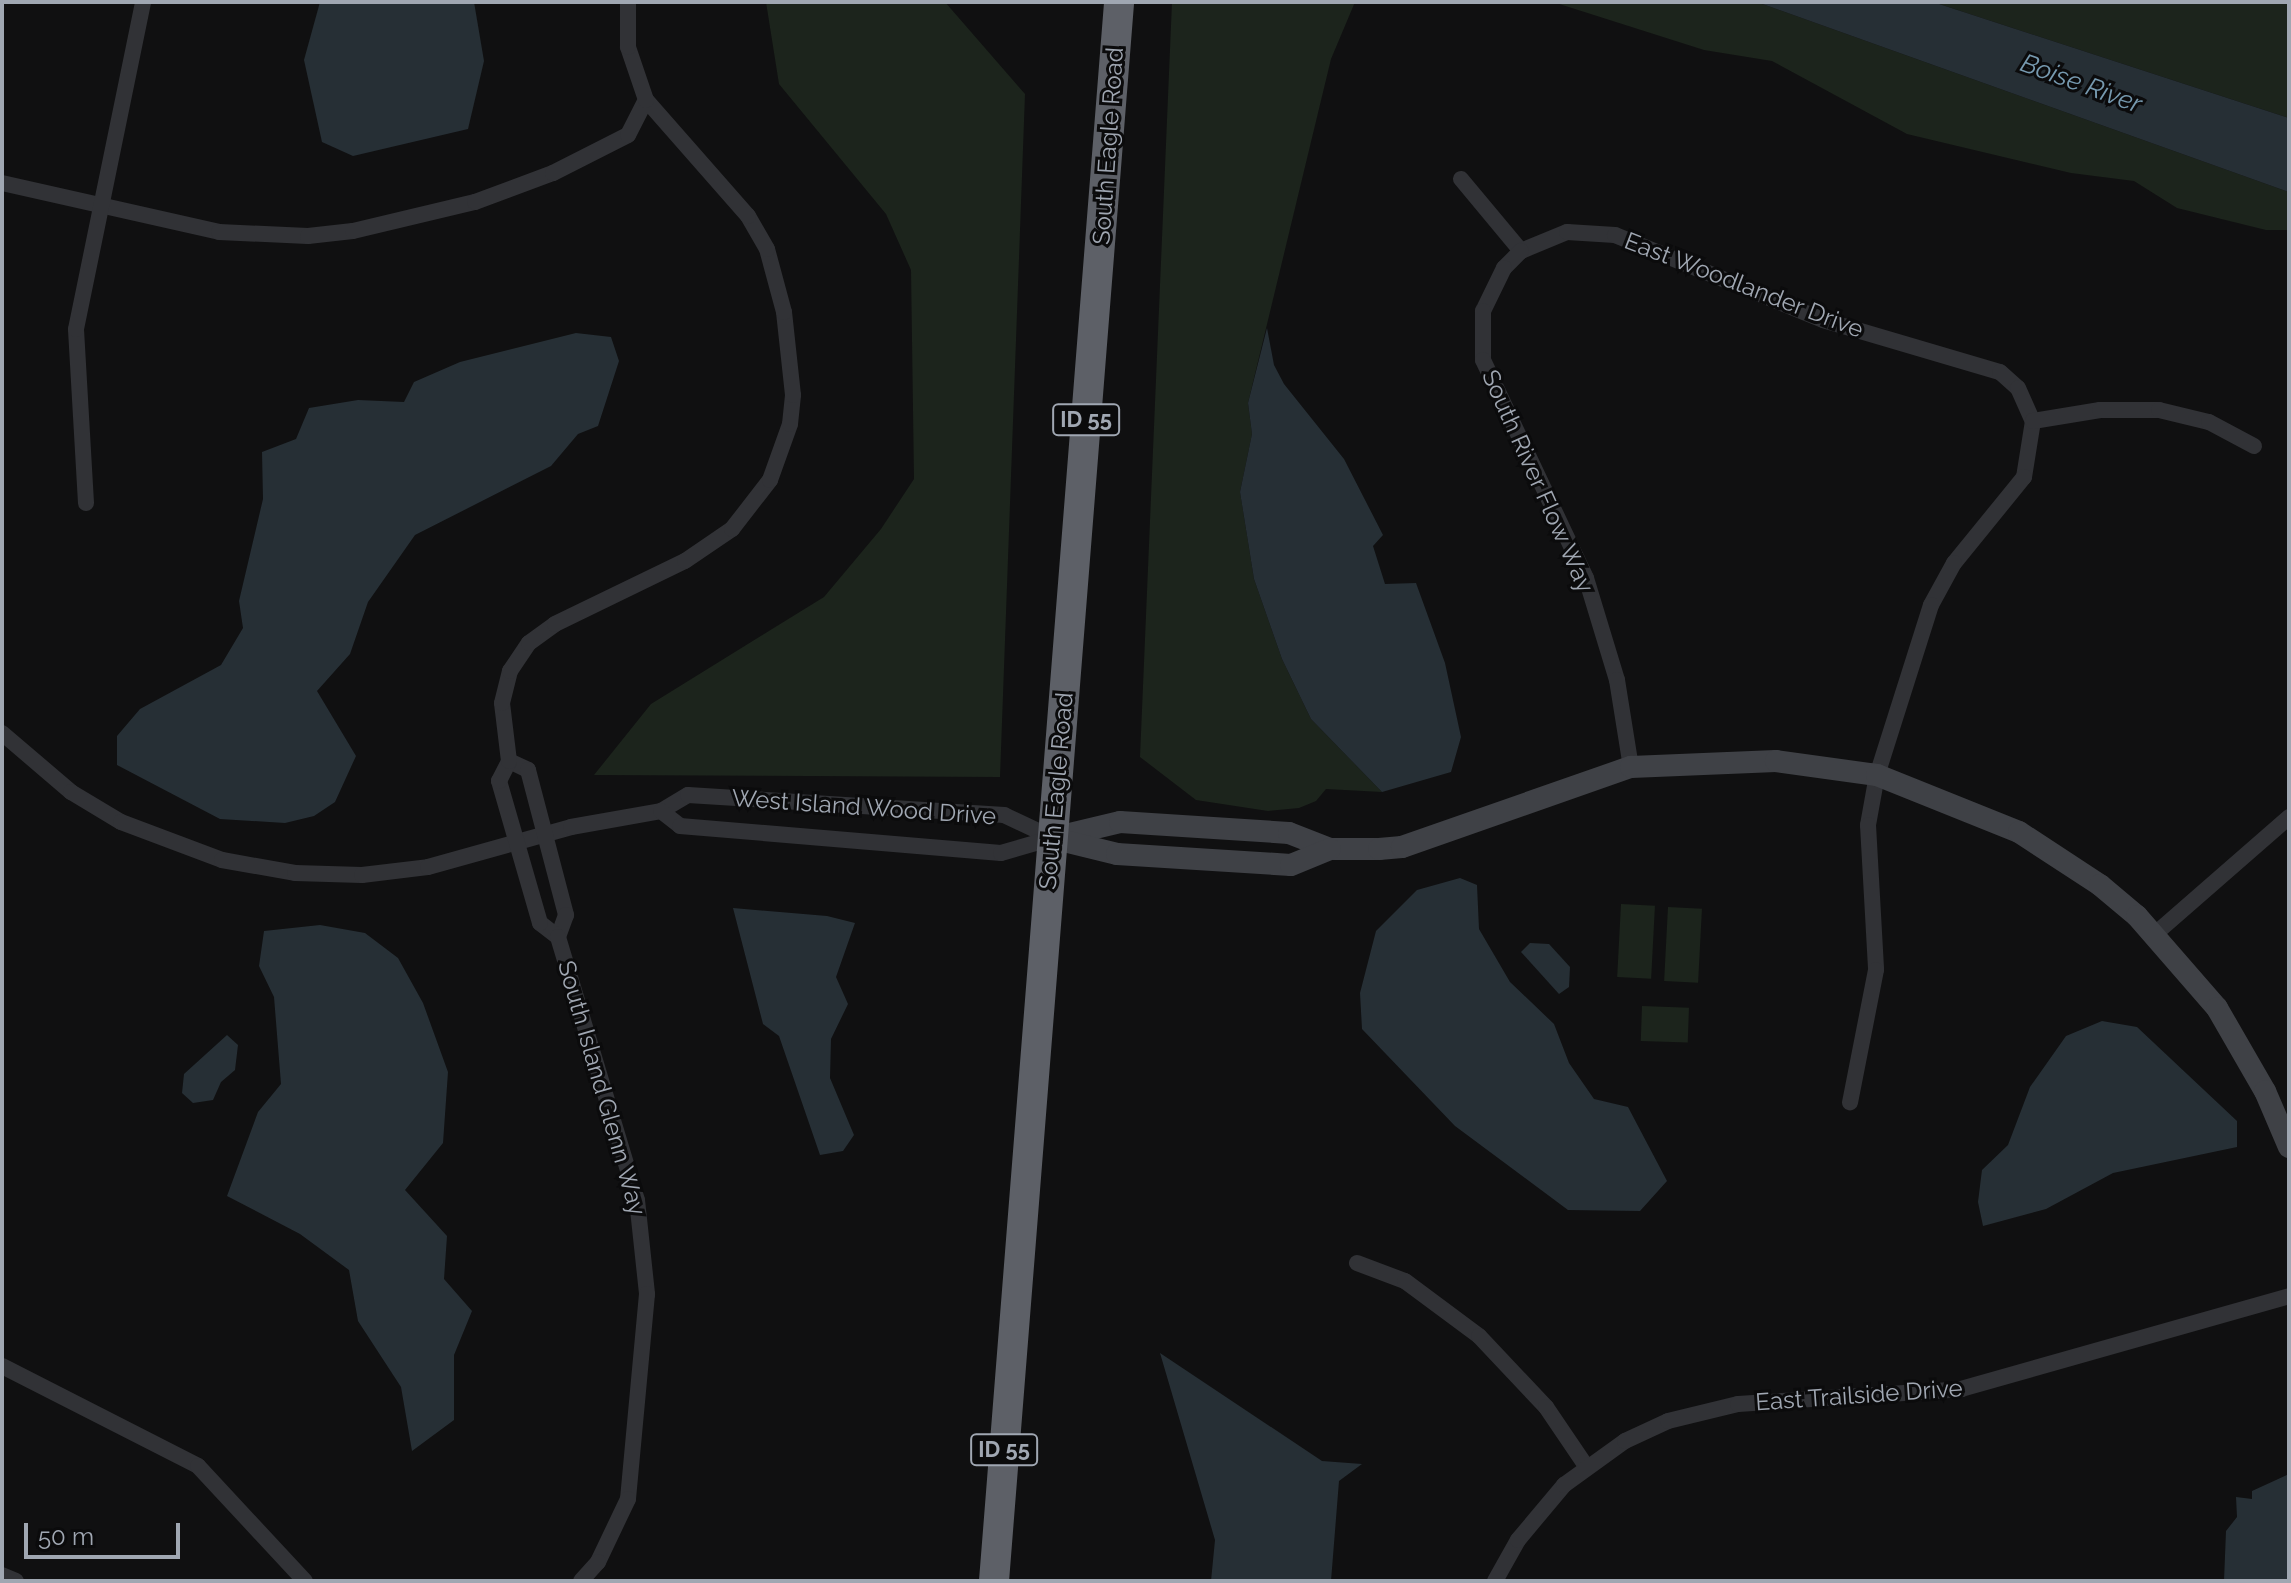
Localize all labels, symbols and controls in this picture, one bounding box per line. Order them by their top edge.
street label: South Eagle Road [1087,46,1129,246]
water label: Boise River [2016,48,2146,120]
street label: East Woodlander Drive [1620,226,1868,344]
street label: South River Flow Way [1475,364,1601,598]
road number: ID 55 [1052,402,1120,438]
street label: South Eagle Road [1033,691,1079,891]
street label: West Island Wood Drive [730,783,998,831]
street label: South Island Glenn Way [552,957,652,1219]
street label: East Trailside Drive [1754,1373,1964,1417]
road number: ID 55 [970,1432,1038,1468]
scale bar [28,1507,184,1557]
text: 50 m [38,1522,94,1551]

